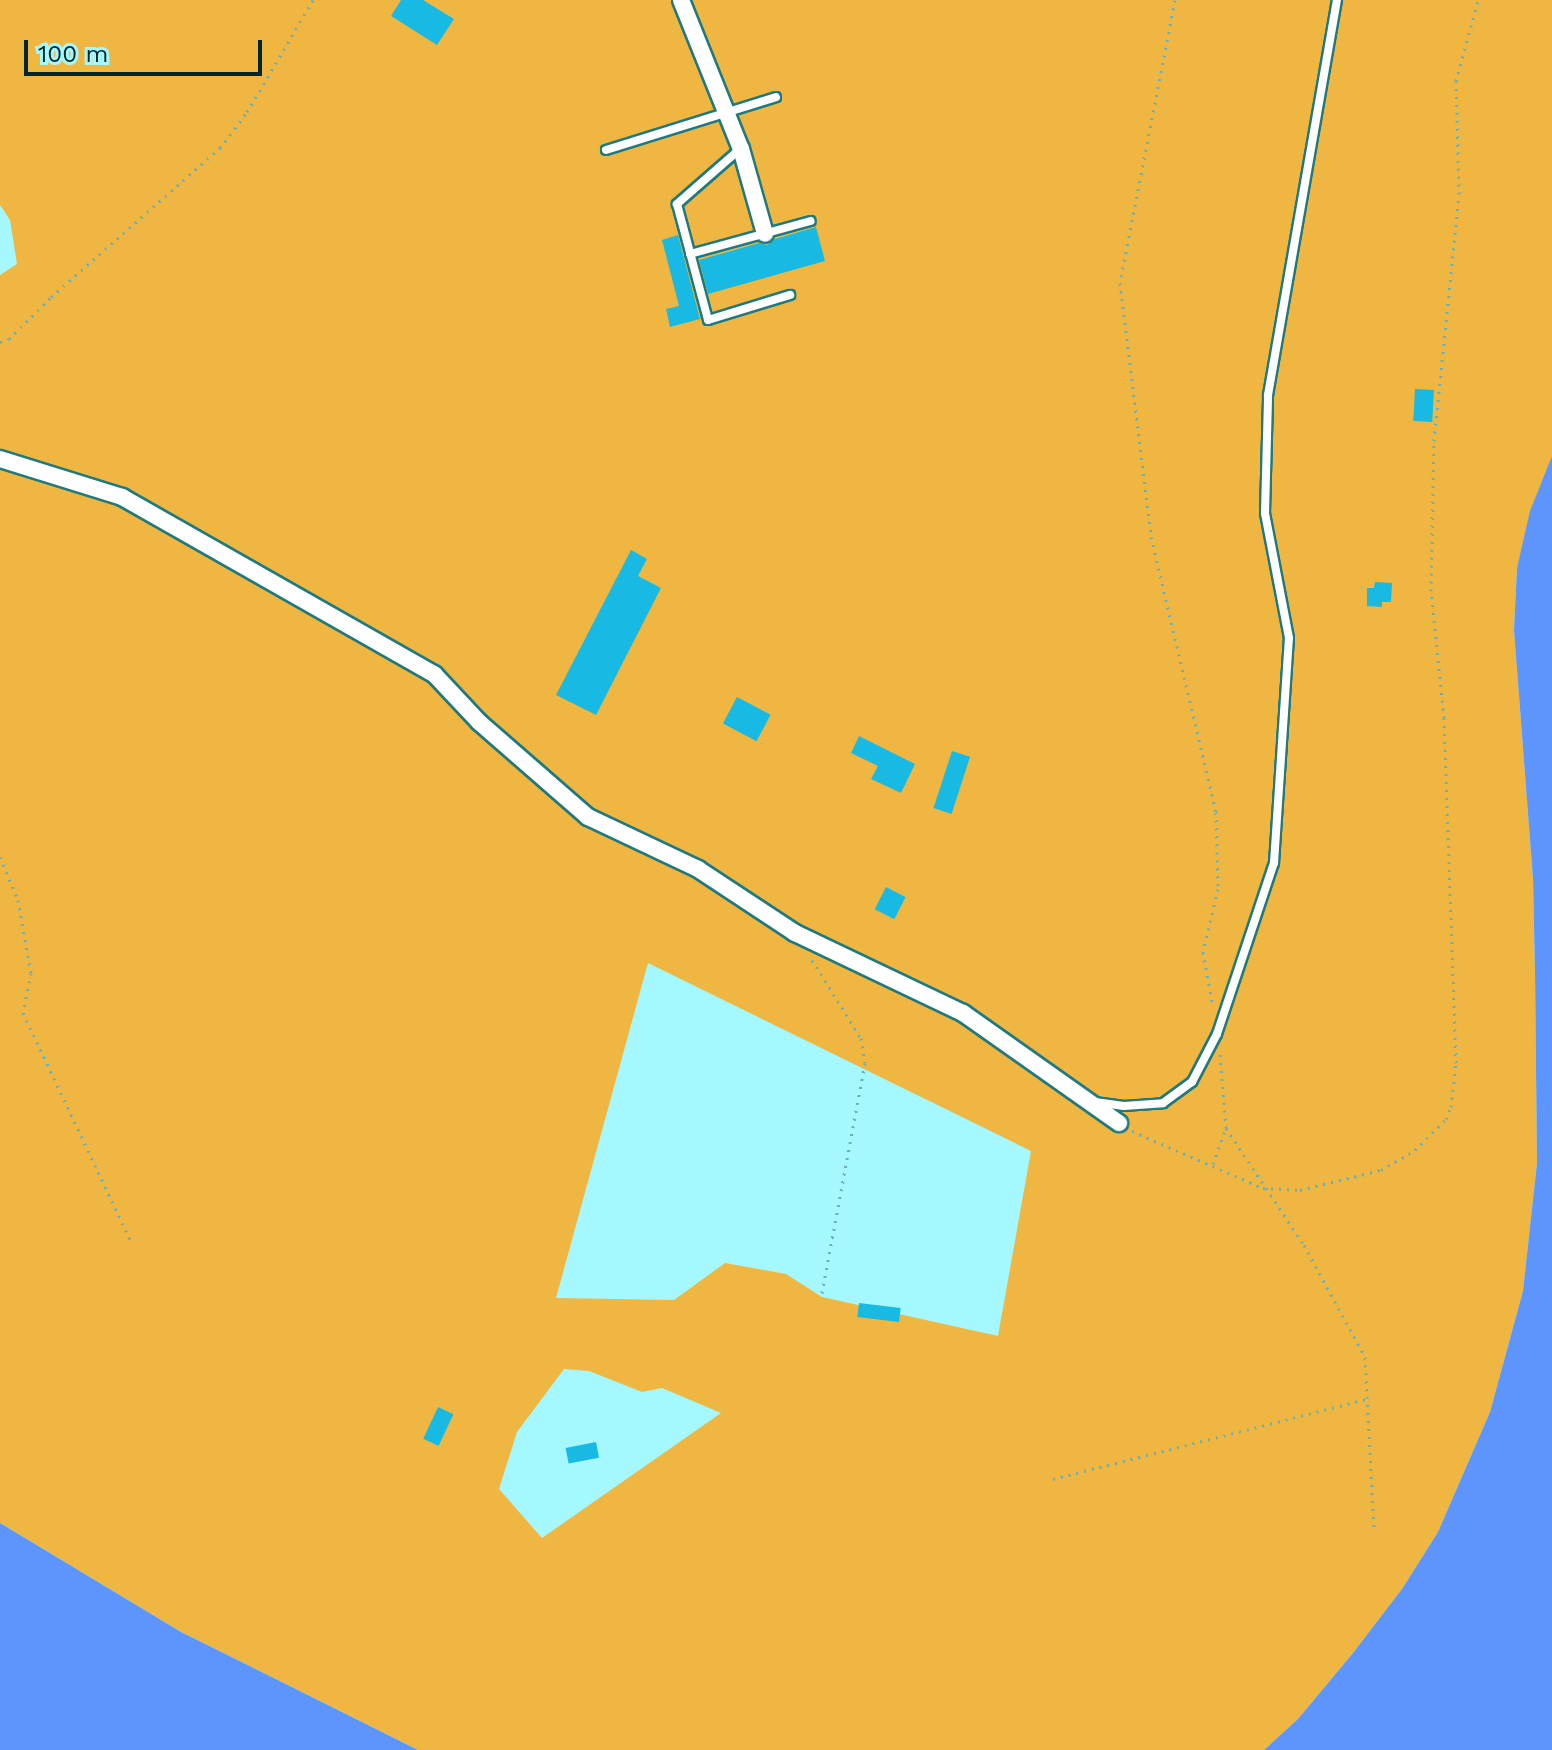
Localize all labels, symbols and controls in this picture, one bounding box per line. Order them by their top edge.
scale bar [28,24,266,74]
text: 100 m [38,40,108,68]

